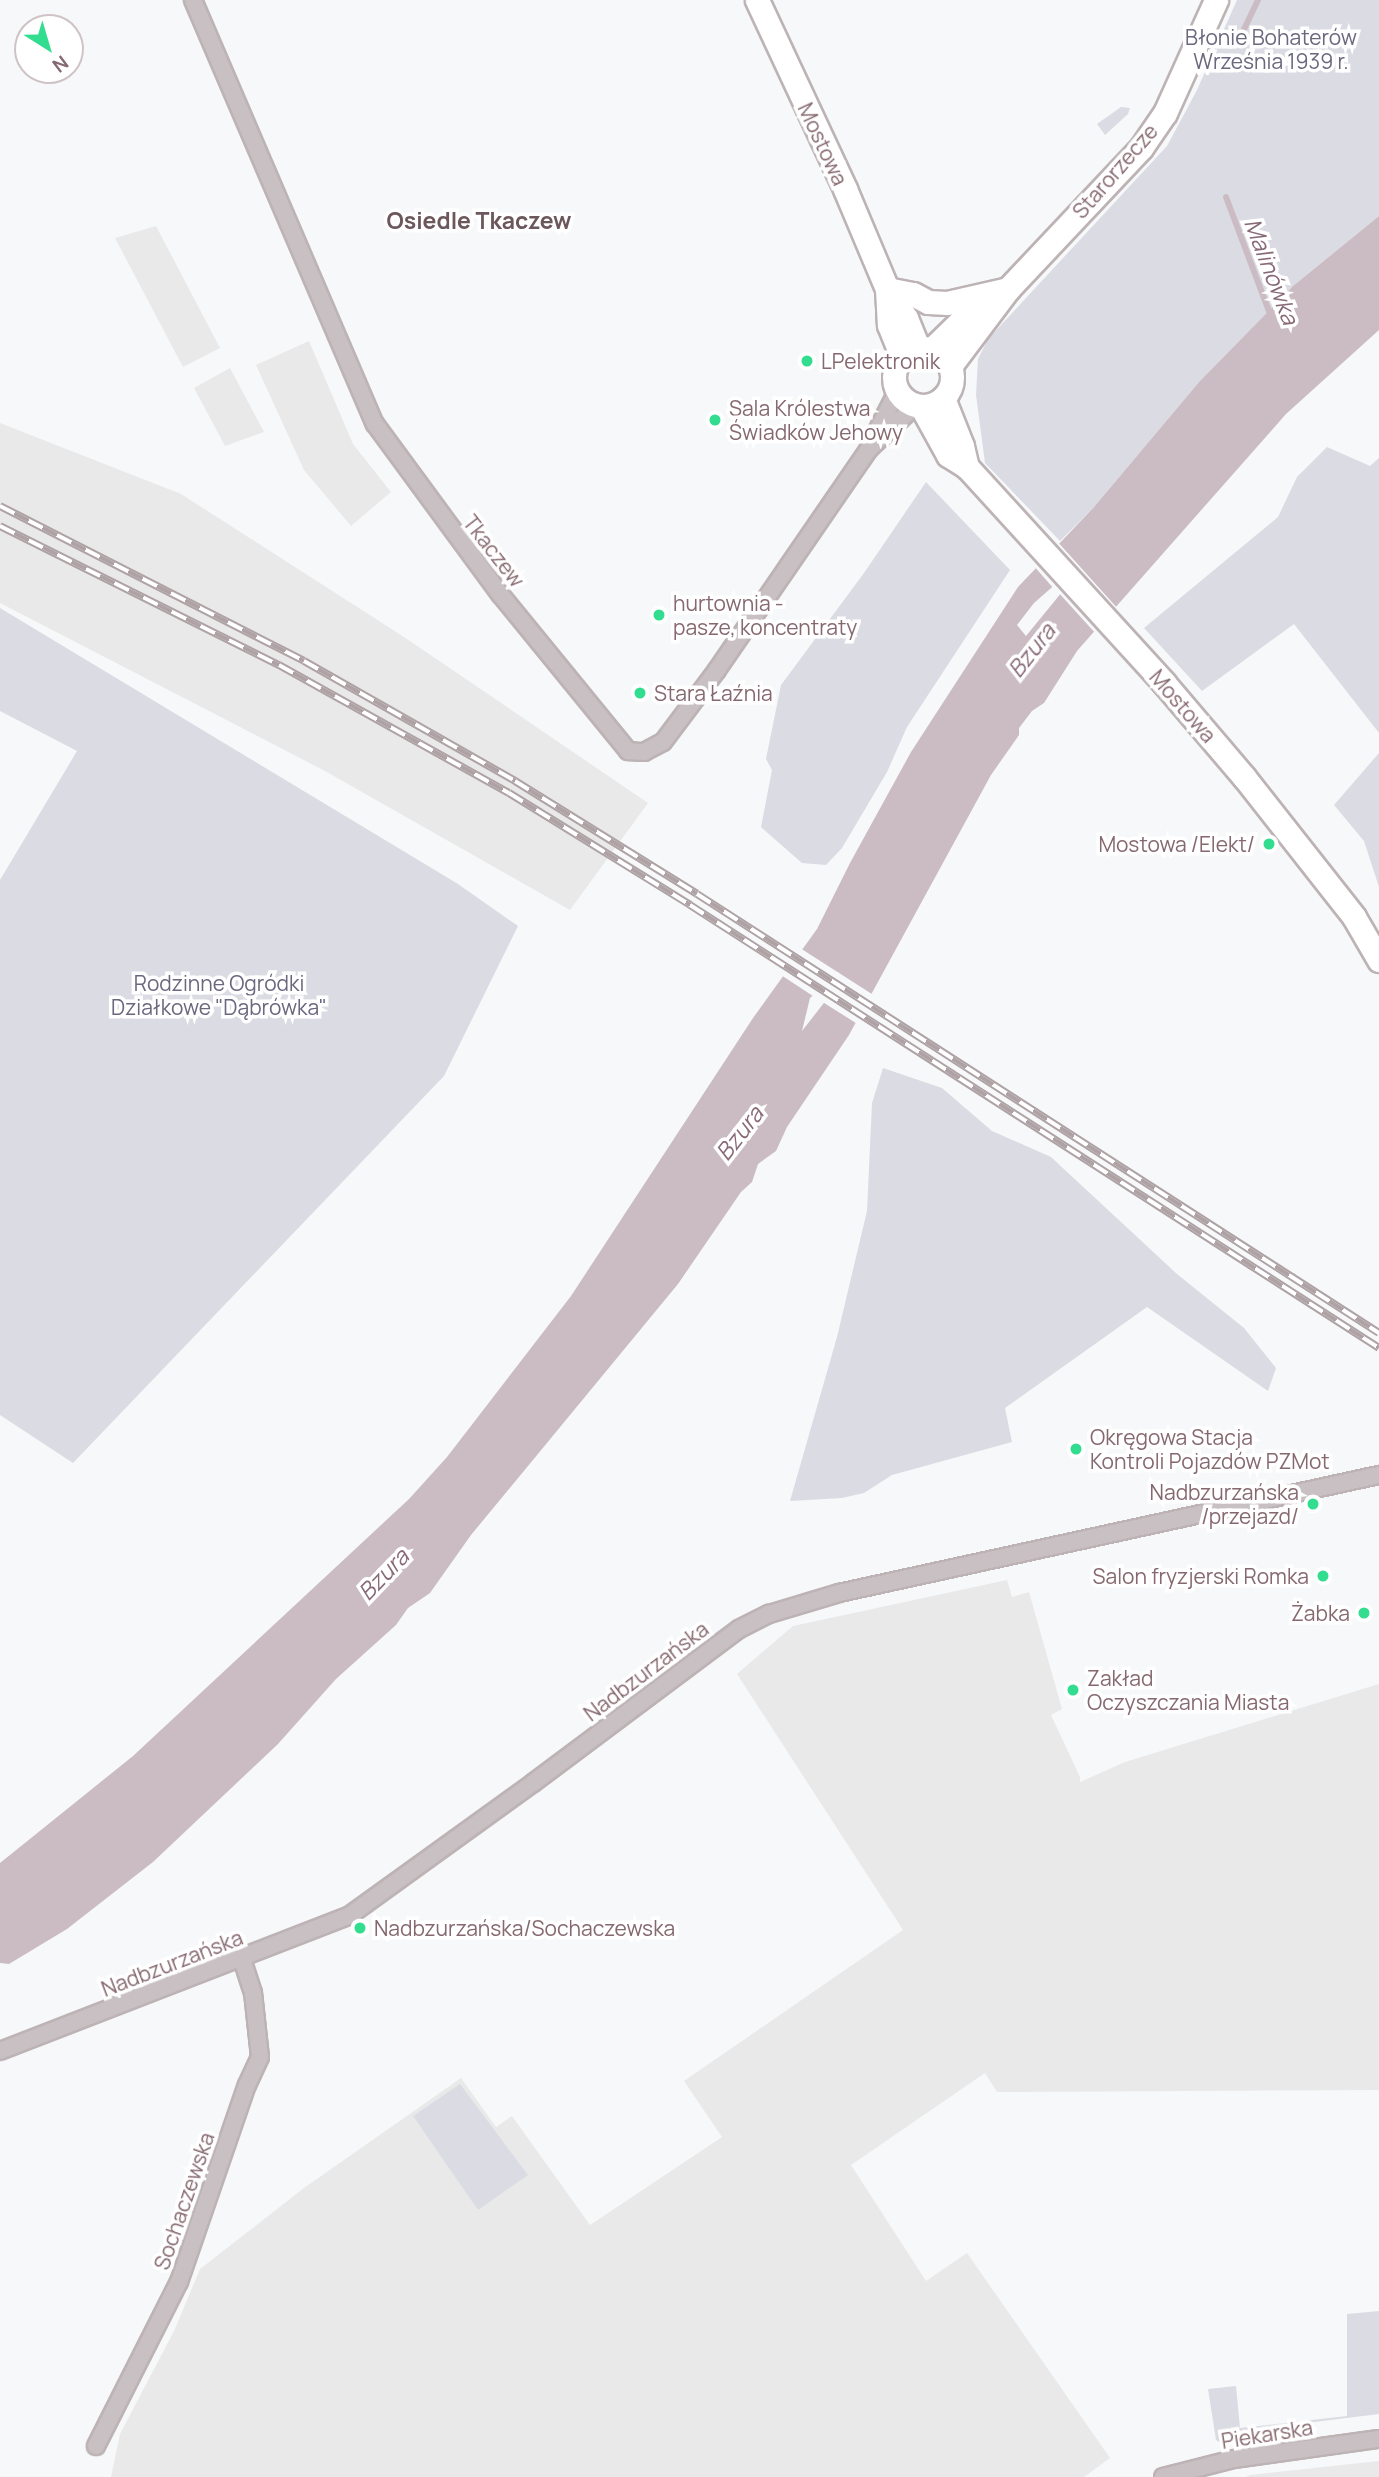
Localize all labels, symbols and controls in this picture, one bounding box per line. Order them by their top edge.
north arrow [14,14,84,84]
park label: Błonie Bohaterów Września 1939 r. [1185,24,1357,74]
text: N [47,50,74,79]
street label: Mostowa [793,99,853,189]
street label: Starorzecze [1067,119,1163,223]
district label: Osiedle Tkaczew [386,206,572,234]
water label: Malinówka [1239,214,1305,328]
place label: LPelektronik [821,348,940,374]
marker: LPelektronik [799,353,815,369]
place label: Sala Królestwa Świadków Jehowy [729,395,903,445]
marker: Sala Królestwa Świadków Jehowy [707,412,723,428]
street label: Tkaczew [458,510,530,592]
place label: hurtownia - pasze, koncentraty [673,590,857,640]
marker: hurtownia - pasze, koncentraty [651,607,667,623]
water label: Bzura [1001,618,1061,682]
street label: Mostowa [1145,664,1221,748]
place label: Stara Łaźnia [654,680,773,706]
marker: Stara Łaźnia [632,685,648,701]
place label: Mostowa /Elekt/ [1098,831,1255,857]
marker: Mostowa /Elekt/ [1261,836,1277,852]
park label: Rodzinne Ogródki Działkowe "Dąbrówka" [111,970,327,1020]
water label: Bzura [709,1101,769,1165]
place label: Okręgowa Stacja Kontroli Pojazdów PZMot [1090,1424,1330,1474]
marker: Okręgowa Stacja Kontroli Pojazdów PZMot [1068,1441,1084,1457]
place label: Nadbzurzańska /przejazd/ [1150,1479,1299,1529]
marker: Nadbzurzańska /przejazd/ [1305,1496,1321,1512]
water label: Bzura [352,1543,414,1605]
place label: Salon fryzjerski Romka [1093,1563,1309,1589]
marker: Salon fryzjerski Romka [1315,1568,1331,1584]
place label: Żabka [1291,1600,1350,1626]
marker: Żabka [1356,1605,1372,1621]
street label: Nadbzurzańska [579,1616,713,1726]
place label: Zakład Oczyszczania Miasta [1087,1665,1289,1715]
marker: Zakład Oczyszczania Miasta [1065,1682,1081,1698]
place label: Nadbzurzańska/Sochaczewska [374,1915,675,1941]
marker: Nadbzurzańska/Sochaczewska [352,1920,368,1936]
street label: Nadbzurzańska [98,1924,246,2002]
street label: Sochaczewska [149,2129,219,2273]
street label: Piekarska [1219,2414,1315,2454]

